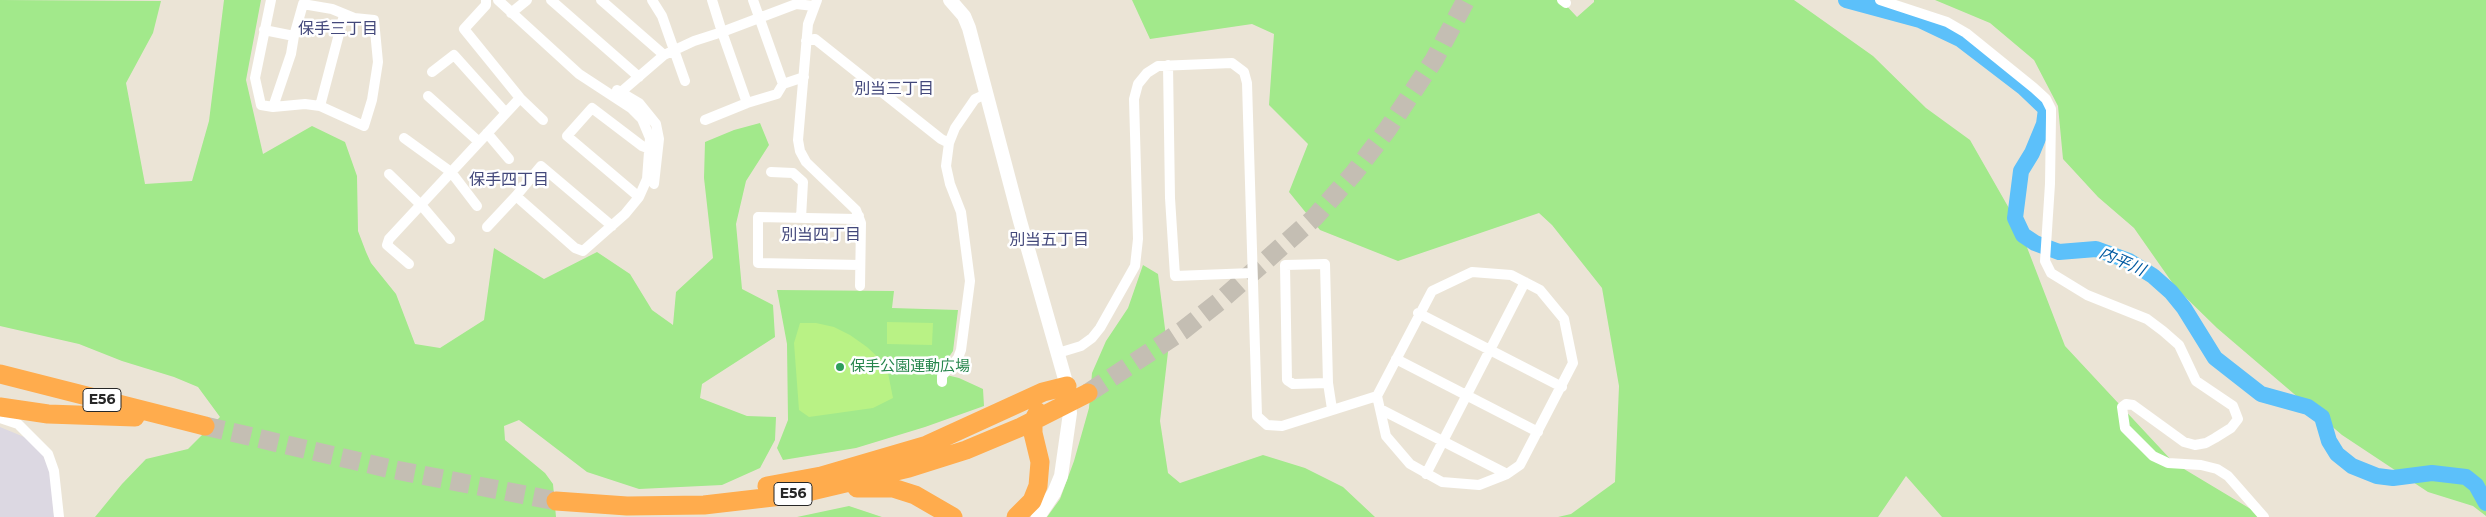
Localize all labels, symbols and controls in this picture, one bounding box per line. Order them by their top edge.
district label: 保手三丁目 [298,19,378,39]
district label: 別当三丁目 [854,79,934,99]
district label: 保手四丁目 [469,170,549,190]
district label: 別当四丁目 [781,225,861,245]
district label: 別当五丁目 [1009,230,1089,250]
water label: 内平川 [2096,243,2148,281]
place label: 保手公園運動広場 [850,358,970,376]
marker: 保手公園運動広場 [834,361,846,373]
road number: E56 [83,388,121,412]
road number: E56 [774,482,812,506]

